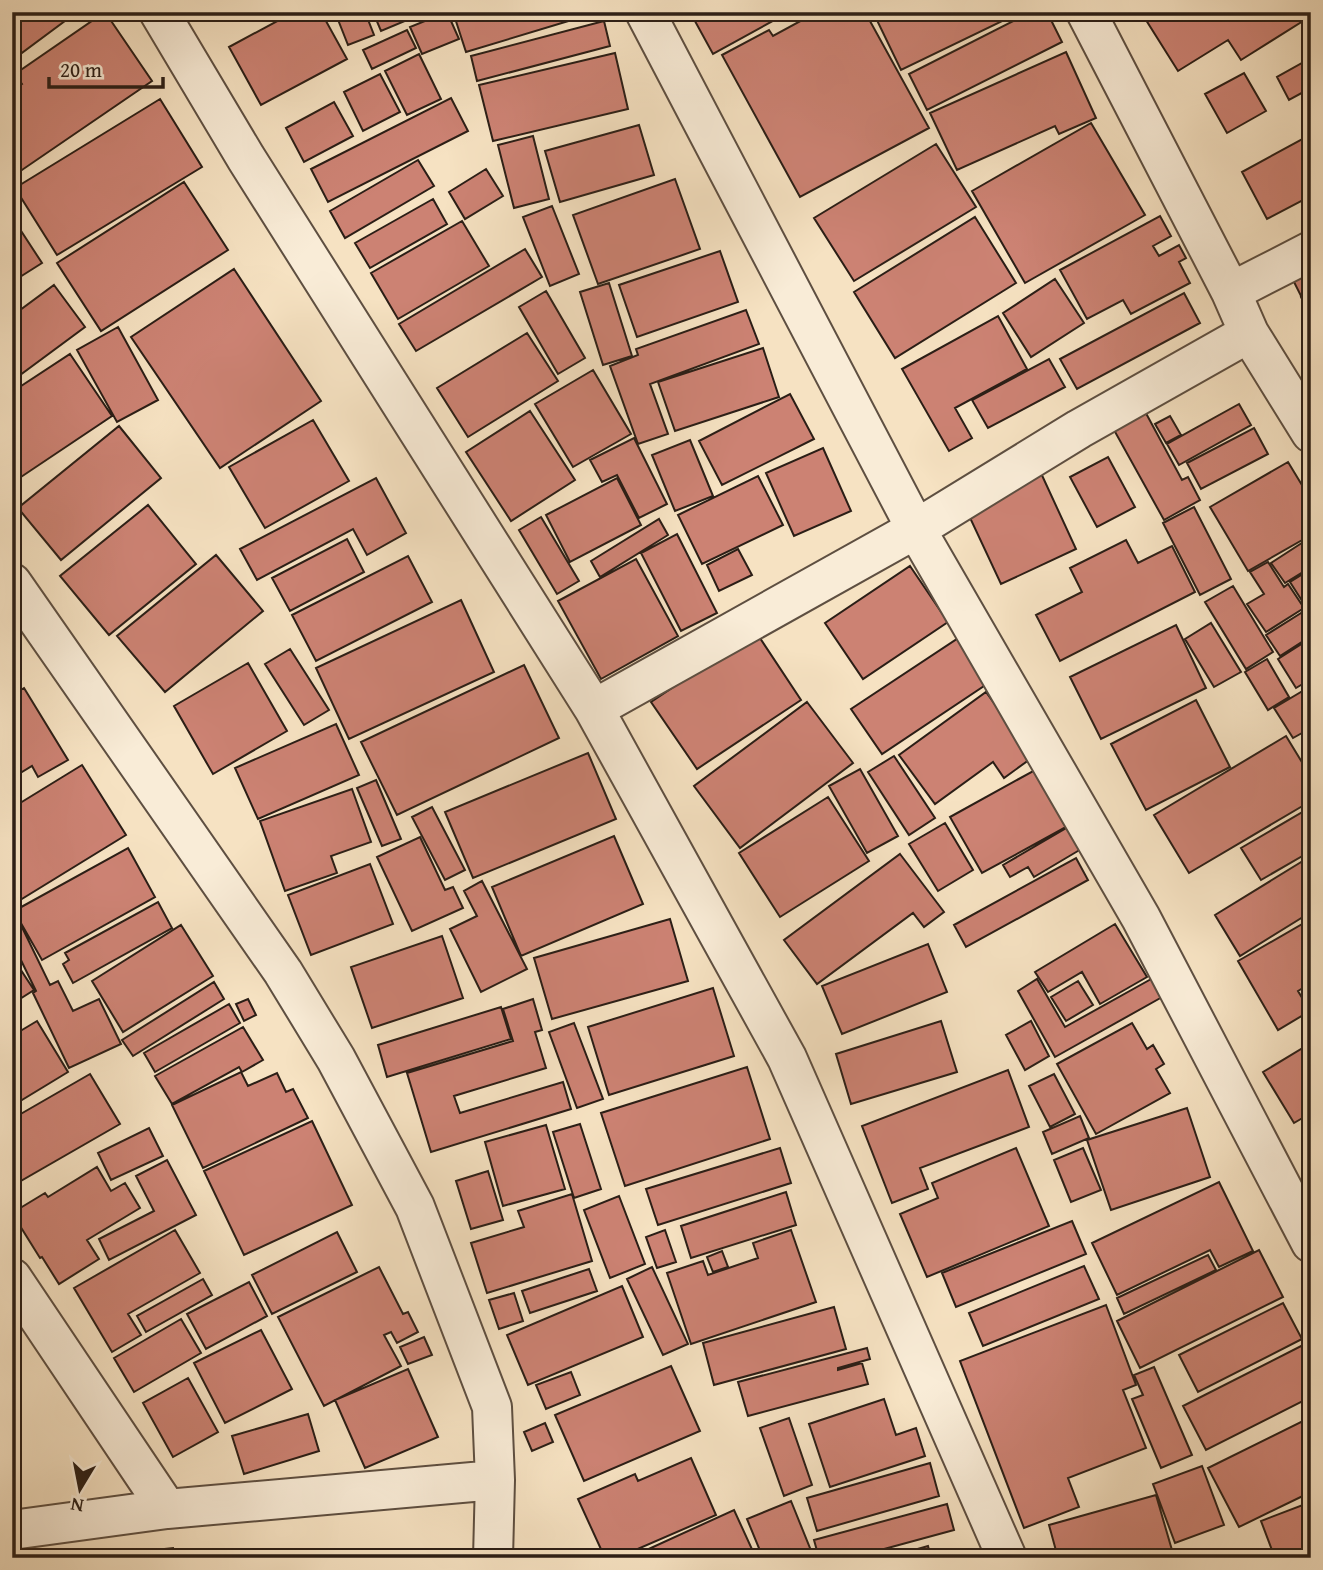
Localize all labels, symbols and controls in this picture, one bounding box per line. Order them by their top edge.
scale bar [49,46,163,90]
text: 20 m [60,54,102,85]
north arrow [46,1454,116,1524]
text: N [68,1491,86,1521]

